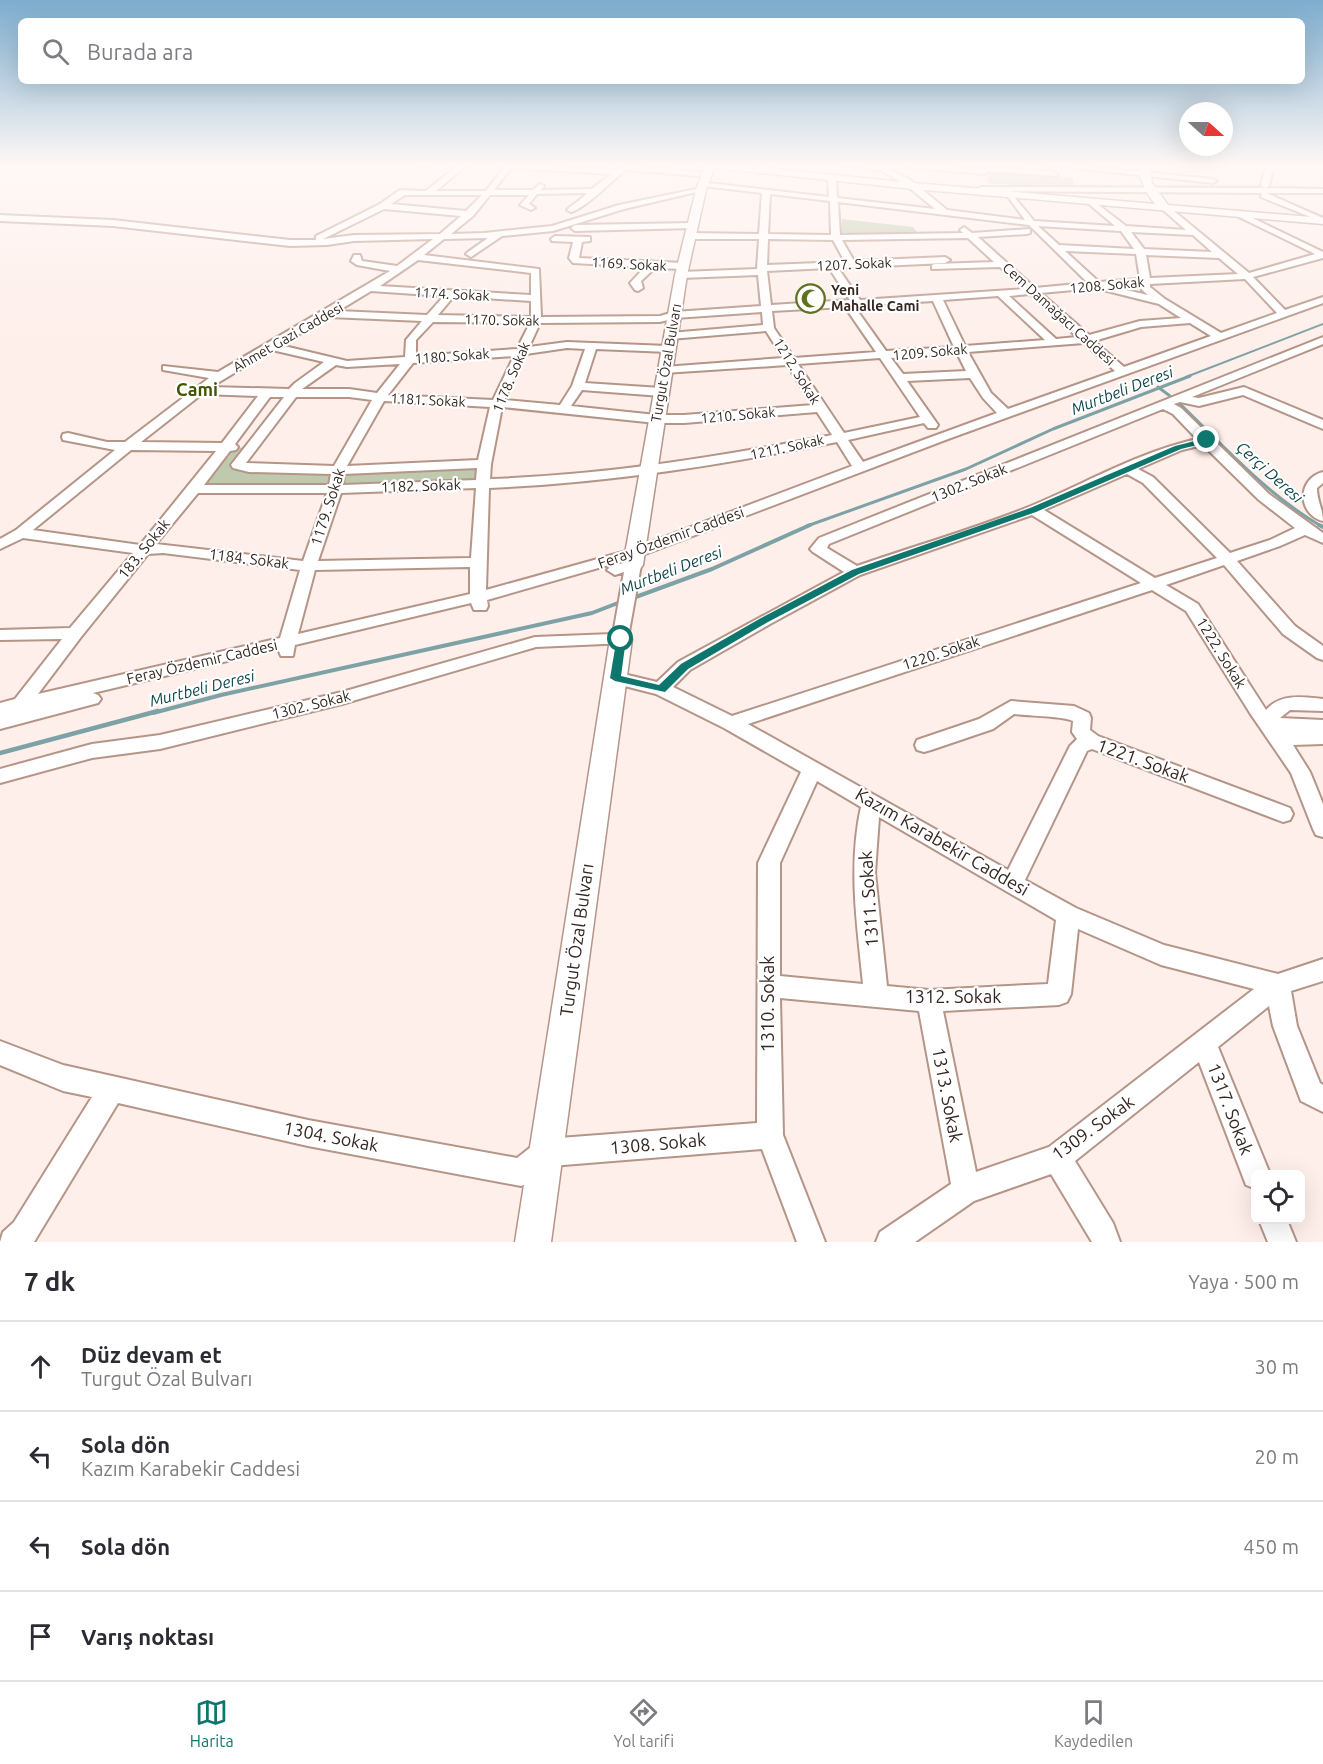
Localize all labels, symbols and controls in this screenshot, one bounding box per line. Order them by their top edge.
search box [18,18,1305,84]
icon: search [39,35,72,68]
text: Burada ara [87,39,193,64]
north arrow [1179,102,1233,156]
street label: 1169. Sokak [591,254,667,274]
street label: 1207. Sokak [816,254,892,274]
street label: Cem Damağacı Caddesi [1000,259,1118,369]
street label: 1208. Sokak [1069,274,1145,296]
mosque icon: Yeni Mahalle Cami [794,282,826,314]
place label: Yeni Mahalle Cami [831,282,919,314]
street label: 1174. Sokak [414,284,490,304]
street label: Ahmet Gazi Caddesi [230,299,346,375]
street label: Turgut Özal Bulvarı [647,302,684,424]
street label: 1170. Sokak [464,311,540,329]
street label: 1212. Sokak [770,335,824,407]
street label: 1178. Sokak [489,339,533,415]
street label: 1209. Sokak [892,341,968,363]
street label: 1180. Sokak [414,345,490,367]
water label: Murtbeli Deresi [1068,362,1176,418]
district label: Cami [176,379,218,399]
street label: 1181. Sokak [390,390,466,410]
street label: 1210. Sokak [700,404,776,426]
route end [1193,426,1219,452]
street label: 1211. Sokak [749,431,825,463]
water label: Çerçi Deresi [1233,437,1308,507]
street label: 1302. Sokak [928,459,1010,505]
street label: 1179. Sokak [307,466,348,548]
street label: 1182. Sokak [380,476,462,495]
street label: Feray Özdemir Caddesi [595,503,746,572]
street label: 183. Sokak [114,515,173,582]
water label: Murtbeli Deresi [617,542,725,598]
street label: 1184. Sokak [208,545,290,572]
street label: 1222. Sokak [1193,614,1250,692]
route start [607,625,633,651]
street label: 1220. Sokak [900,632,982,673]
street label: Feray Özdemir Caddesi [125,636,279,687]
water label: Murtbeli Deresi [148,666,257,710]
street label: 1302. Sokak [270,686,352,722]
street label: 1221. Sokak [1095,734,1192,786]
street label: Kazım Karabekir Caddesi [852,783,1033,899]
street label: 1311. Sokak [855,850,881,948]
street label: Turgut Özal Bulvarı [555,862,597,1018]
street label: 1310. Sokak [757,956,777,1052]
street label: 1312. Sokak [905,986,1001,1006]
street label: 1313. Sokak [929,1046,967,1144]
street label: 1317. Sokak [1204,1060,1258,1157]
street label: 1309. Sokak [1047,1091,1137,1164]
street label: 1304. Sokak [282,1117,380,1155]
street label: 1308. Sokak [609,1129,707,1157]
map controls [1251,1170,1305,1224]
button: locate [1251,1170,1305,1224]
text: 7 dk [24,1267,75,1296]
text: Yaya · 500 m [1188,1270,1299,1293]
text: Düz devam et [81,1342,222,1367]
icon: ahead [24,1350,57,1383]
text: 30 m [1255,1355,1299,1378]
text: Turgut Özal Bulvarı [81,1367,252,1390]
text: Sola dön [81,1432,170,1457]
icon: left [24,1440,57,1473]
text: 20 m [1255,1445,1299,1468]
text: Kazım Karabekir Caddesi [81,1457,300,1480]
icon: left [24,1530,57,1563]
text: Sola dön [81,1534,170,1559]
text: 450 m [1243,1535,1299,1558]
icon: arrive [24,1620,57,1653]
text: Varış noktası [81,1624,214,1649]
tab: Harita [190,1696,234,1750]
tab: Yol tarifi [613,1696,674,1750]
tab: Kaydedilen [1054,1696,1133,1750]

